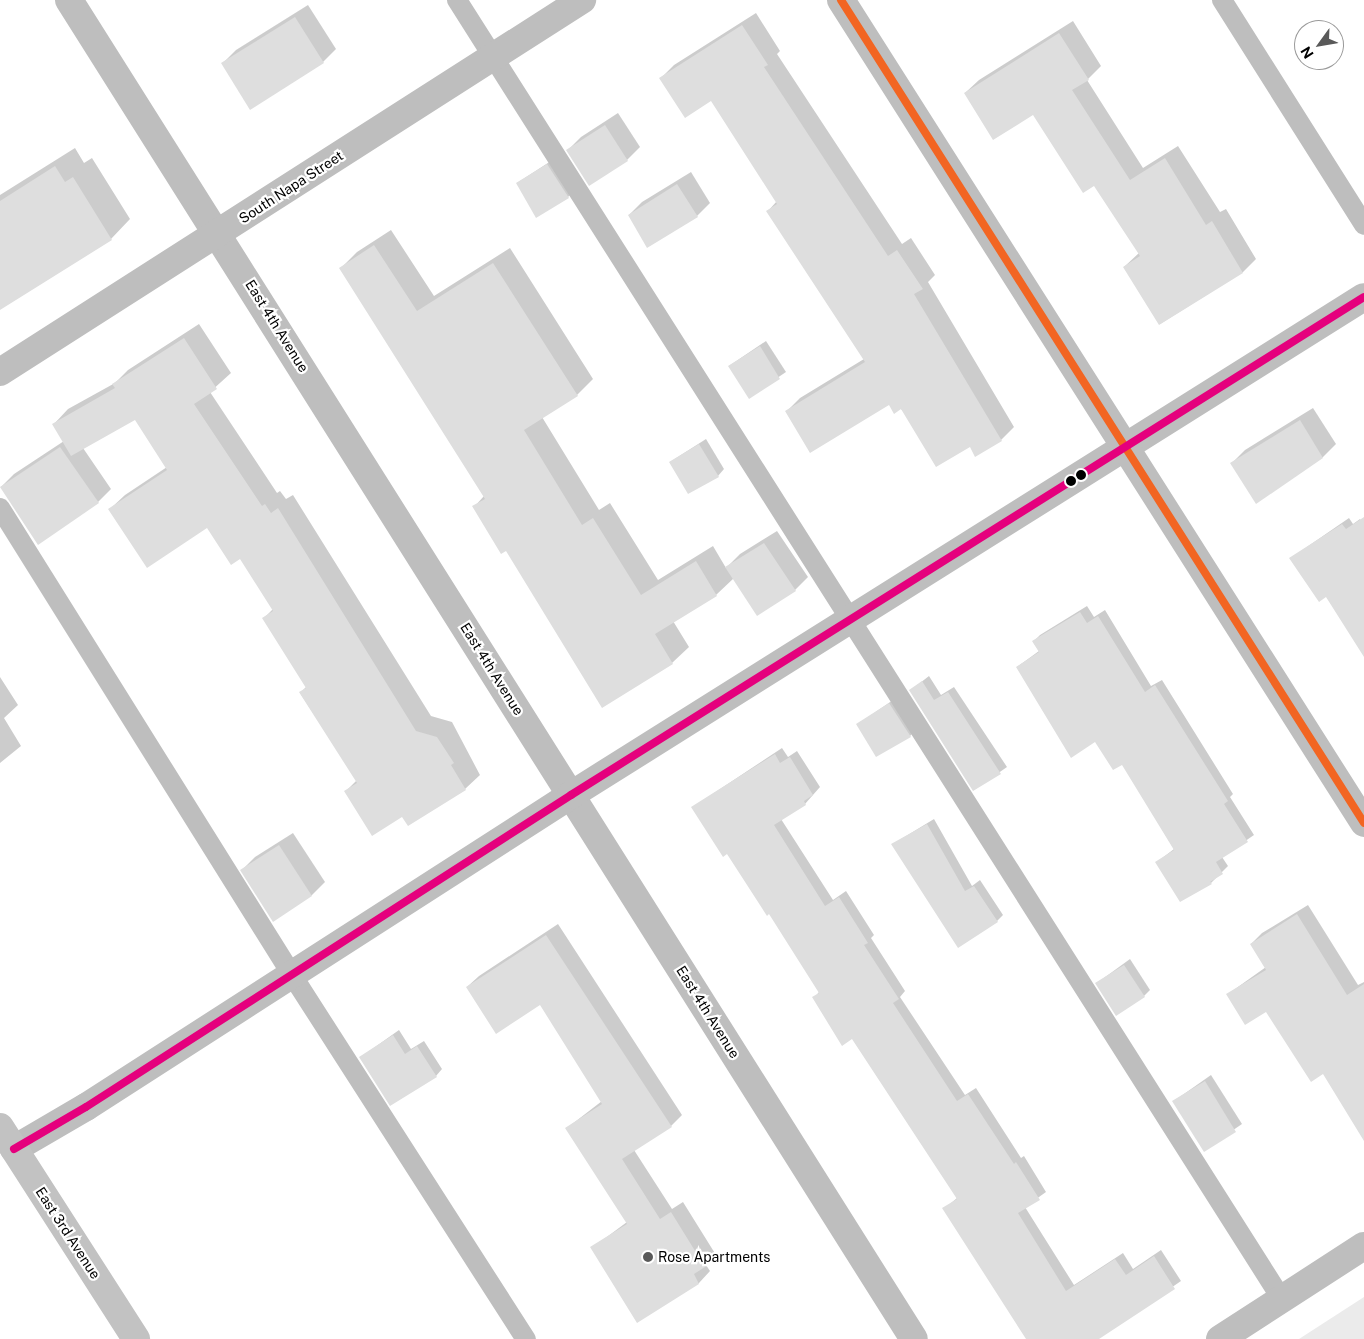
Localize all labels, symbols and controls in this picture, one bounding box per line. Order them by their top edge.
north arrow [1294,20,1344,70]
text: N [1297,44,1317,61]
street label: South Napa Street [236,147,346,227]
street label: East 4th Avenue [242,277,312,375]
unlabelled marker [1076,470,1086,480]
unlabelled marker [1066,476,1076,486]
street label: East 4th Avenue [457,620,527,718]
street label: East 4th Avenue [673,963,743,1061]
street label: East 3rd Avenue [32,1184,104,1282]
place label: Rose Apartments [658,1249,770,1265]
marker: Rose Apartments [642,1251,654,1263]

